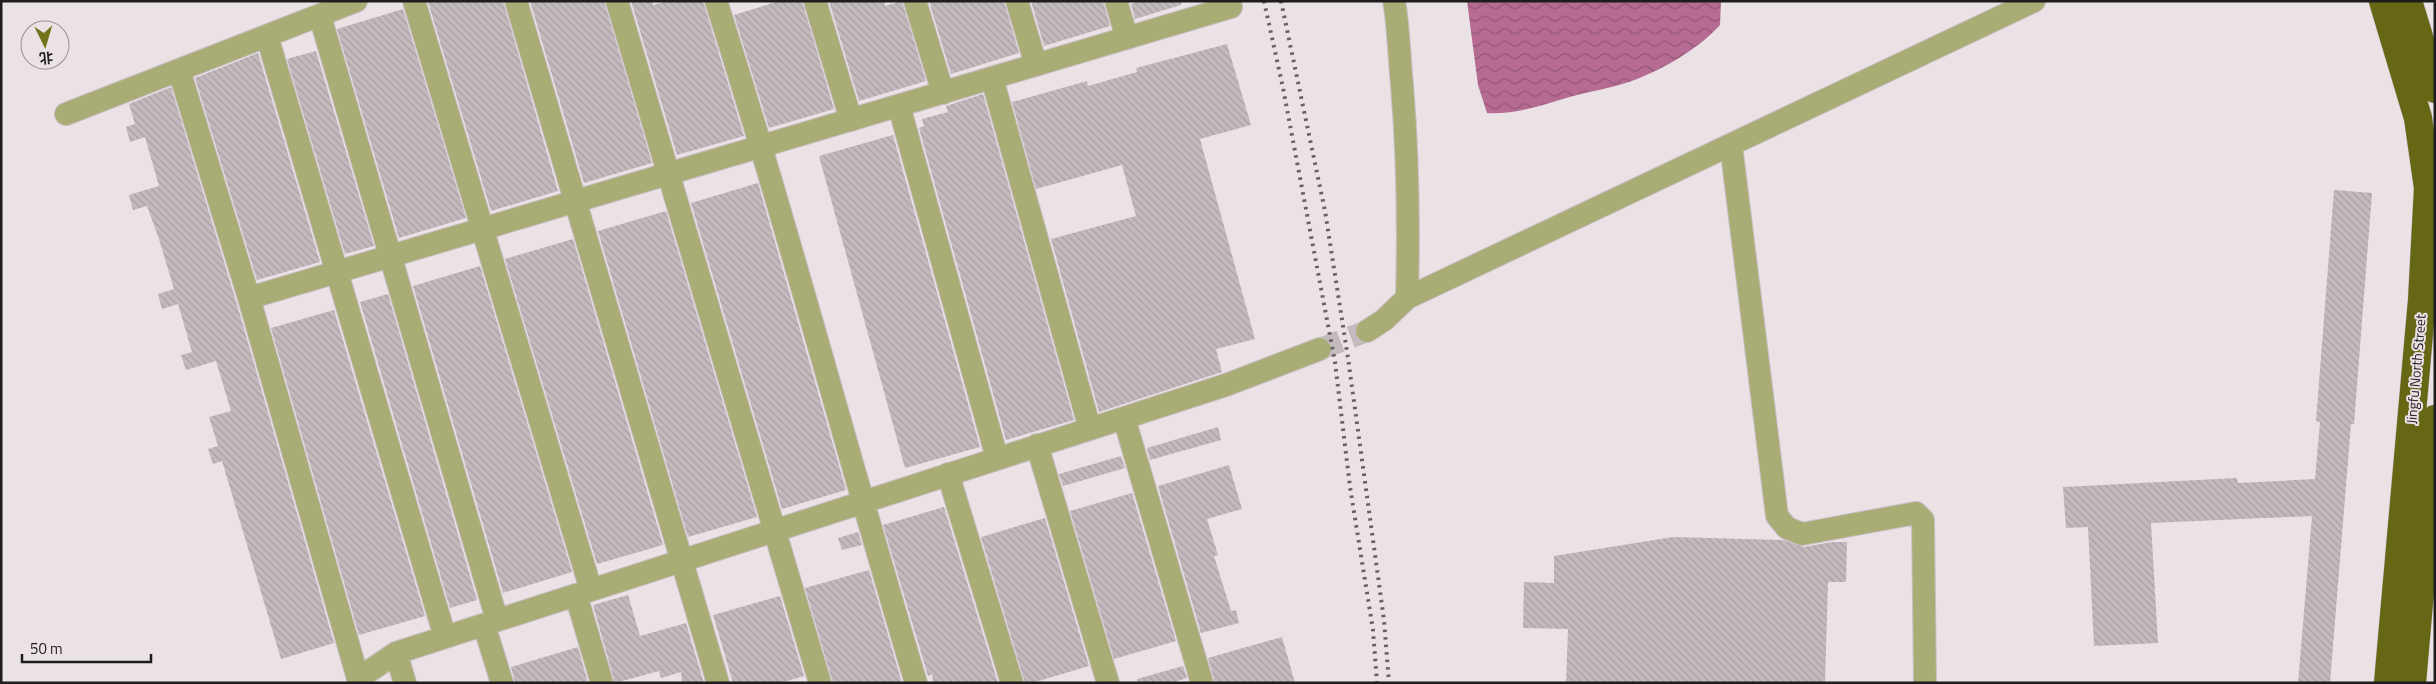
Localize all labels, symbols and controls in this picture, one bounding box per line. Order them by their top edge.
north arrow [20,20,70,70]
text: 北 [38,47,54,70]
street label: Jingfu North Street [2400,313,2431,425]
scale bar [22,632,151,664]
text: 50 m [30,637,63,660]

